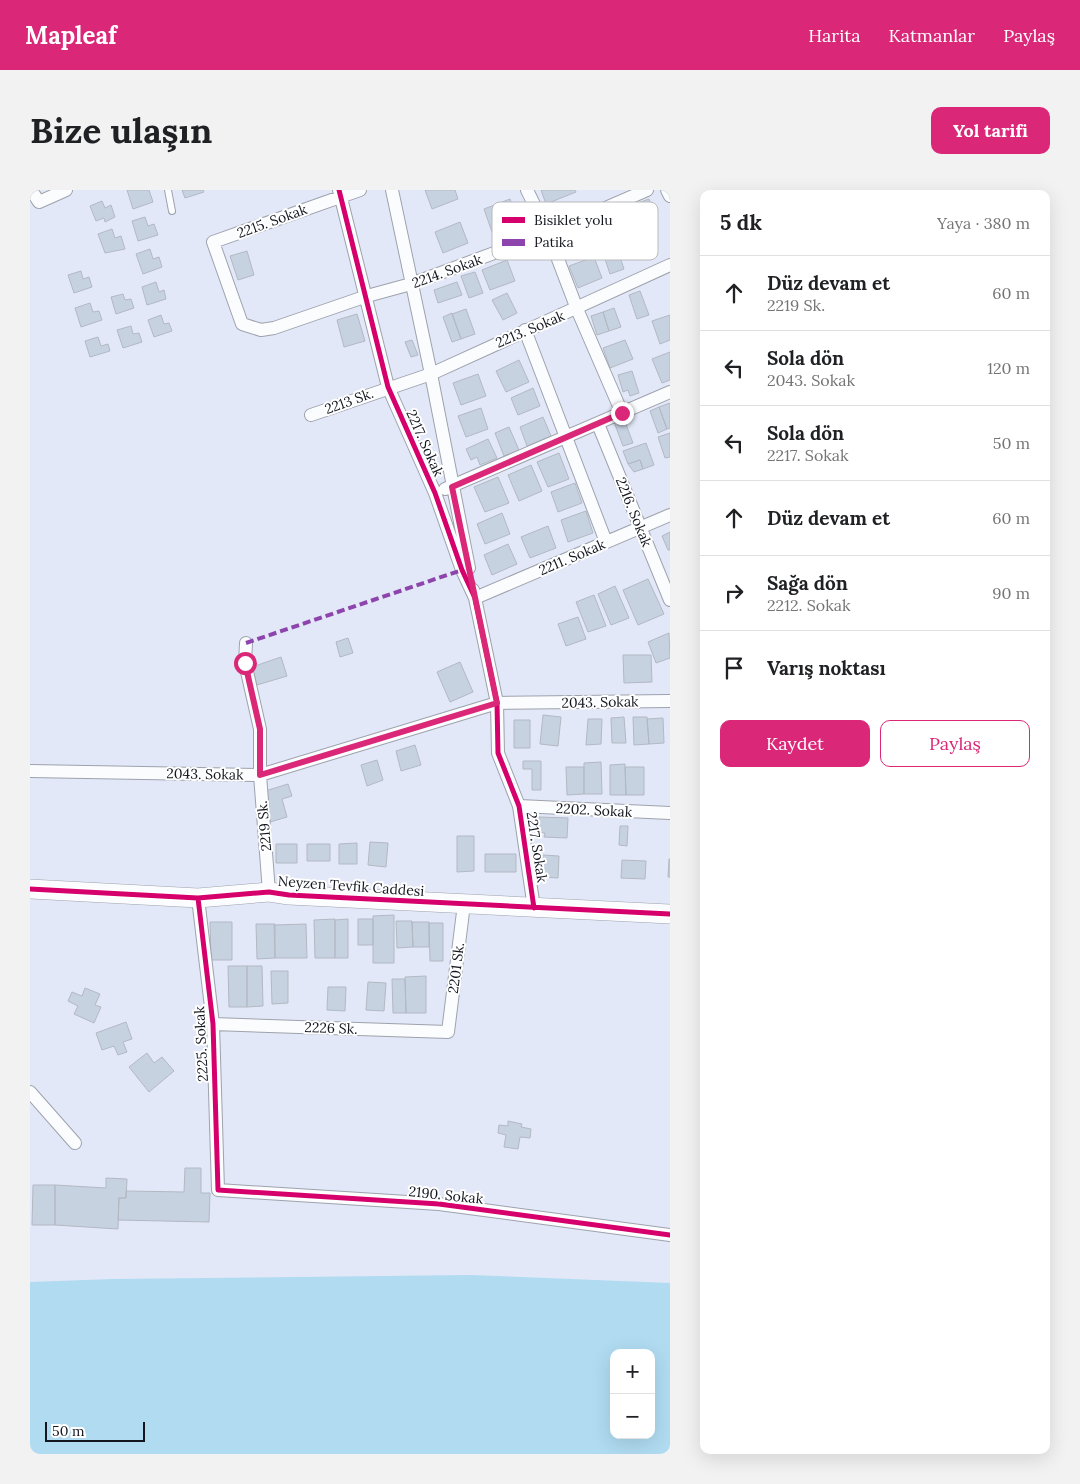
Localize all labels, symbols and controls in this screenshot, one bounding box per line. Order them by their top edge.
text: Mapleaf [25,20,117,51]
text: Harita [808,24,860,47]
text: Katmanlar [888,24,975,47]
text: Paylaş [1003,24,1055,47]
button: Yol tarifi [931,107,1050,154]
text: Bize ulaşın [30,108,212,153]
street label: 2215. Sokak [234,200,310,242]
legend [492,202,658,260]
text: 5 dk [720,209,762,236]
text: Bisiklet yolu [534,211,613,229]
text: Yaya · 380 m [937,213,1030,233]
text: Patika [534,233,574,251]
street label: 2214. Sokak [410,250,485,292]
text: Düz devam et [767,271,890,295]
icon: ahead [720,279,748,307]
text: 60 m [992,283,1030,303]
text: 2219 Sk. [767,295,825,315]
street label: 2213. Sokak [493,306,568,352]
text: Sola dön [767,346,844,370]
icon: left [720,354,748,382]
text: 120 m [987,358,1030,378]
text: 2043. Sokak [767,370,855,390]
street label: 2213 Sk. [322,384,376,418]
route end [611,402,634,425]
street label: 2217. Sokak [402,407,448,480]
text: Sola dön [767,421,844,445]
icon: left [720,429,748,457]
text: 50 m [993,433,1030,453]
text: 2217. Sokak [767,445,849,465]
street label: 2216. Sokak [612,474,656,550]
icon: ahead [720,504,748,532]
text: Düz devam et [767,506,890,530]
text: 60 m [992,508,1030,528]
street label: 2211. Sokak [536,535,609,579]
text: Sağa dön [767,571,848,595]
icon: right [720,579,748,607]
text: 90 m [992,583,1030,603]
text: 2212. Sokak [767,595,851,615]
route start [234,652,257,675]
icon: arrive [720,654,748,682]
text: Varış noktası [767,656,886,680]
street label: 2043. Sokak [561,692,639,712]
button: Kaydet [720,720,870,767]
button: Paylaş [880,720,1030,767]
street label: 2043. Sokak [166,764,244,784]
street label: 2202. Sokak [555,799,633,821]
street label: 2219 Sk. [253,800,275,852]
street label: 2217. Sokak [523,810,552,884]
street label: Neyzen Tevfik Caddesi [277,872,425,900]
street label: 2201 Sk. [444,941,468,995]
street label: 2225. Sokak [190,1005,212,1082]
street label: 2226 Sk. [304,1018,358,1038]
street label: 2190. Sokak [408,1182,485,1208]
map controls [610,1349,655,1439]
button: + [610,1349,655,1394]
button: − [610,1394,655,1439]
scale bar [45,1419,145,1442]
text: 50 m [52,1422,85,1440]

